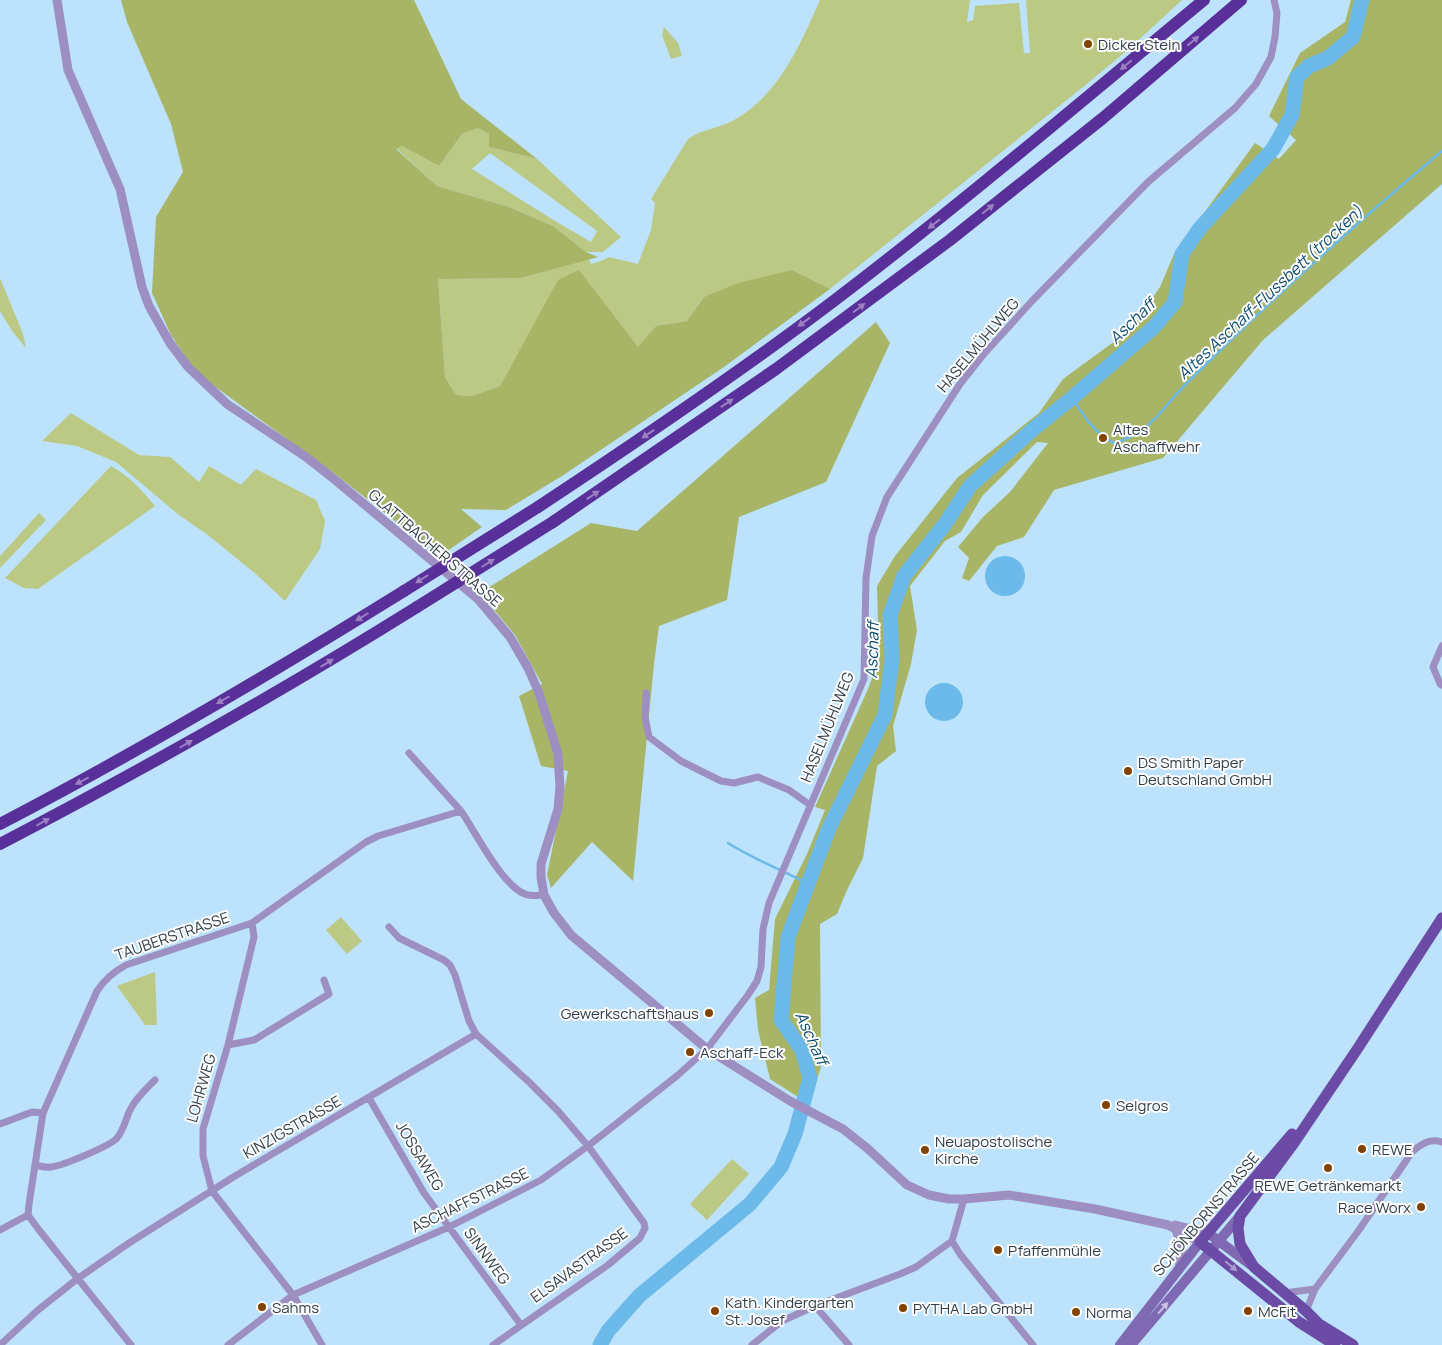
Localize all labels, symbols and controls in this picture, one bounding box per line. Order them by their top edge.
place label: Dicker Stein [1098,34,1181,55]
one-way arrow [1187,35,1200,46]
marker: Dicker Stein [1082,38,1094,50]
one-way arrow [1120,59,1133,70]
water label: Altes Aschaff-Flussbett (trocken) [1173,200,1368,384]
one-way arrow [981,204,994,215]
one-way arrow [927,218,940,229]
water label: Aschaff [1104,291,1162,348]
street label: HASELMÜHLWEG [932,293,1024,397]
one-way arrow [852,302,865,313]
one-way arrow [798,317,811,328]
one-way arrow [720,398,734,408]
place label: Altes Aschaffwehr [1113,419,1201,457]
one-way arrow [641,430,654,439]
marker: Altes Aschaffwehr [1097,432,1109,444]
street label: GLATTBACHER STRASSE [364,484,506,612]
one-way arrow [586,490,600,499]
one-way arrow [481,558,494,567]
one-way arrow [415,575,429,584]
one-way arrow [356,612,369,621]
water label: Aschaff [860,618,884,679]
one-way arrow [320,658,333,667]
street label: HASELMÜHLWEG [795,668,859,785]
one-way arrow [216,696,230,704]
one-way arrow [179,739,192,748]
place label: DS Smith Paper Deutschland GmbH [1138,752,1272,790]
marker: DS Smith Paper Deutschland GmbH [1122,765,1134,777]
one-way arrow [75,777,89,785]
one-way arrow [36,818,50,826]
street label: TAUBERSTRASSE [112,907,232,965]
place label: Gewerkschaftshaus [561,1003,699,1024]
marker: Gewerkschaftshaus [703,1007,715,1019]
water label: Aschaff [790,1008,835,1071]
place label: Aschaff-Eck [700,1042,784,1063]
marker: Aschaff-Eck [684,1046,696,1058]
street label: LOHRWEG [181,1051,221,1125]
street label: KINZIGSTRASSE [239,1090,345,1164]
place label: Selgros [1116,1095,1168,1116]
marker: Selgros [1100,1099,1112,1111]
street label: JOSSAWEG [391,1117,449,1195]
place label: Neuapostolische Kirche [935,1131,1053,1169]
place label: REWE [1372,1139,1413,1160]
marker: REWE [1356,1143,1368,1155]
marker: Neuapostolische Kirche [919,1144,931,1156]
street label: SCHÖNBORNSTRASSE [1148,1148,1264,1280]
street label: ASCHAFFSTRASSE [408,1162,532,1238]
marker: REWE Getränkemarkt [1322,1162,1334,1174]
place label: REWE Getränkemarkt [1254,1175,1402,1196]
place label: Race Worx [1338,1197,1411,1218]
marker: Race Worx [1415,1201,1427,1213]
street label: SINNWEG [459,1223,515,1289]
street label: ELSAVASTRASSE [526,1223,632,1307]
place label: Pfaffenmühle [1008,1240,1101,1261]
marker: Pfaffenmühle [992,1244,1004,1256]
one-way arrow [1224,1261,1237,1272]
place label: Kath. Kindergarten St. Josef [725,1292,854,1330]
place label: Sahms [272,1297,319,1318]
place label: PYTHA Lab GmbH [913,1298,1033,1319]
marker: Sahms [256,1301,268,1313]
place label: McFit [1258,1301,1296,1322]
marker: PYTHA Lab GmbH [897,1302,909,1314]
place label: Norma [1086,1302,1132,1323]
one-way arrow [1157,1302,1168,1314]
marker: Kath. Kindergarten St. Josef [709,1305,721,1317]
marker: McFit [1242,1305,1254,1317]
marker: Norma [1070,1306,1082,1318]

